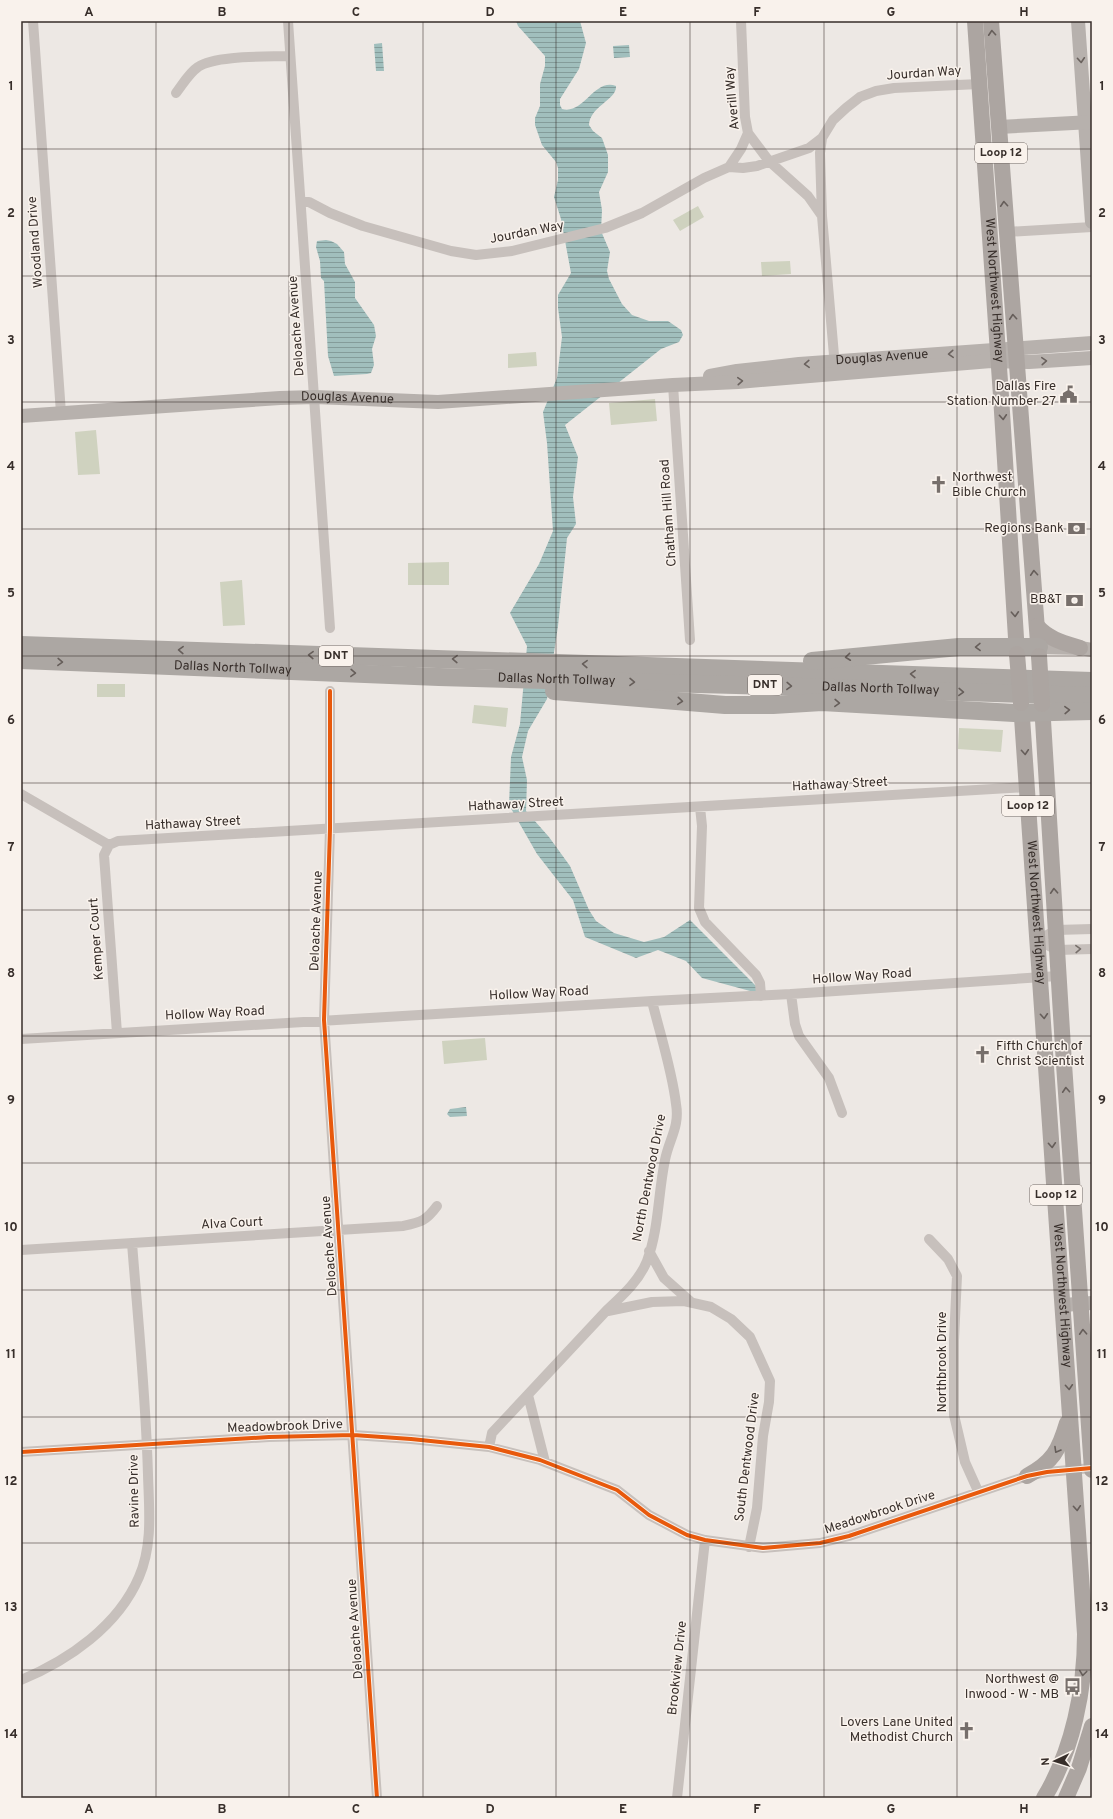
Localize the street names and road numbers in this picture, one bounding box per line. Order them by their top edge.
street label: Jourdan Way [886,63,962,85]
street label: Averill Way [722,65,744,131]
road number: Loop 12 [975,143,1027,163]
street label: Woodland Drive [25,196,47,288]
street label: Jourdan Way [489,218,566,248]
street label: West Northwest Highway [981,218,1007,363]
street label: Deloache Avenue [286,275,308,377]
street label: Douglas Avenue [835,347,929,369]
street label: Douglas Avenue [301,389,394,408]
street label: Chatham Hill Road [657,459,681,567]
road number: DNT [319,646,353,666]
street label: Dallas North Tollway [174,658,292,679]
street label: Dallas North Tollway [497,671,616,690]
road number: DNT [748,675,782,695]
street label: Dallas North Tollway [821,680,940,699]
street label: Hathaway Street [792,775,888,795]
street label: Hathaway Street [468,795,564,815]
road number: Loop 12 [1002,796,1054,816]
street label: Hathaway Street [145,814,241,834]
street label: West Northwest Highway [1022,840,1048,985]
street label: Deloache Avenue [307,870,327,972]
street label: Kemper Court [86,897,108,981]
street label: Hollow Way Road [812,966,912,988]
street label: Hollow Way Road [489,983,589,1005]
street label: Hollow Way Road [165,1003,265,1025]
street label: North Dentwood Drive [630,1113,670,1243]
road number: Loop 12 [1030,1185,1082,1205]
street label: Deloache Avenue [319,1195,341,1297]
street label: Alva Court [201,1214,263,1234]
street label: West Northwest Highway [1049,1223,1075,1369]
street label: Northbrook Drive [935,1311,951,1413]
street label: South Dentwood Drive [732,1391,764,1523]
street label: Meadowbrook Drive [227,1417,343,1437]
street label: Ravine Drive [126,1454,144,1528]
street label: Meadowbrook Drive [823,1488,937,1538]
street label: Deloache Avenue [345,1578,367,1680]
street label: Brookview Drive [665,1620,691,1716]

